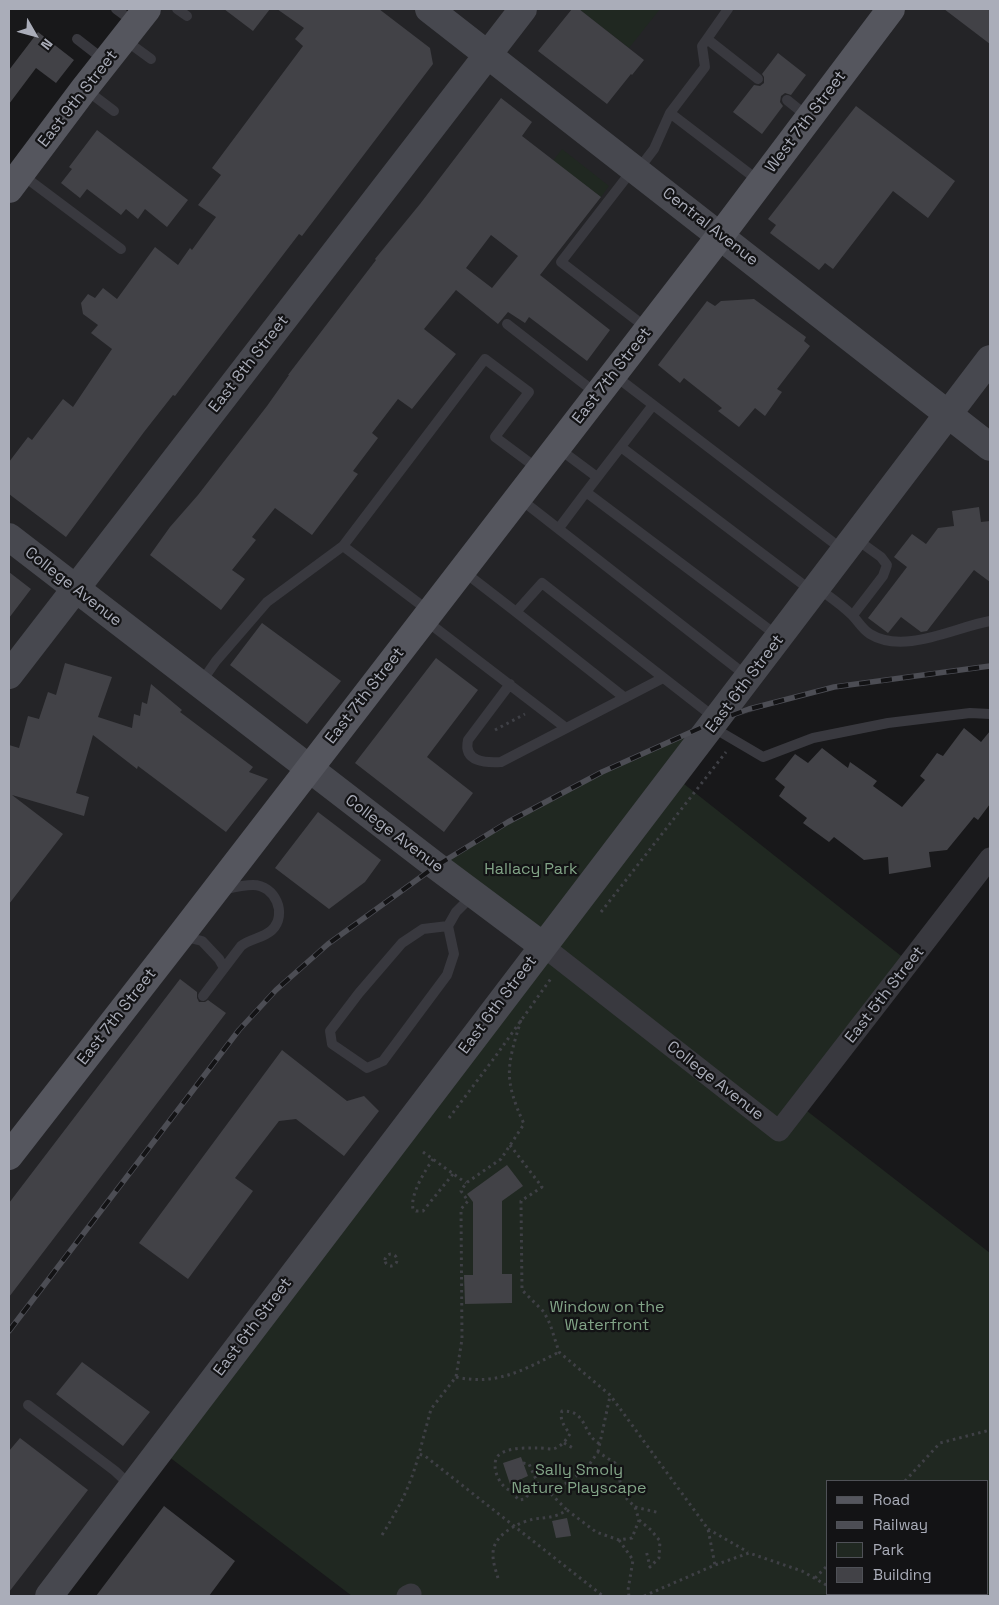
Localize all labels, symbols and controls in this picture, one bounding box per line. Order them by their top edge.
north arrow [10,10,60,60]
text: N [37,35,57,53]
street label: East 9th Street [34,47,122,151]
street label: West 7th Street [762,67,850,177]
street label: Central Avenue [658,184,762,270]
street label: East 8th Street [205,312,293,416]
street label: East 7th Street [568,324,656,428]
street label: College Avenue [21,543,125,631]
street label: East 6th Street [702,631,788,737]
street label: East 7th Street [321,644,409,748]
street label: College Avenue [341,791,447,877]
park label: Hallacy Park [484,860,578,880]
street label: East 5th Street [841,943,929,1047]
street label: East 6th Street [455,952,541,1058]
street label: East 7th Street [73,965,161,1069]
street label: College Avenue [663,1037,767,1125]
street label: East 6th Street [210,1274,296,1380]
park label: Window on the Waterfront [549,1298,665,1336]
park label: Sally Smoly Nature Playscape [511,1461,647,1499]
legend [826,1480,989,1595]
text: Road [873,1490,910,1509]
text: Railway [873,1515,928,1534]
text: Park [873,1540,904,1559]
text: Building [873,1565,932,1584]

